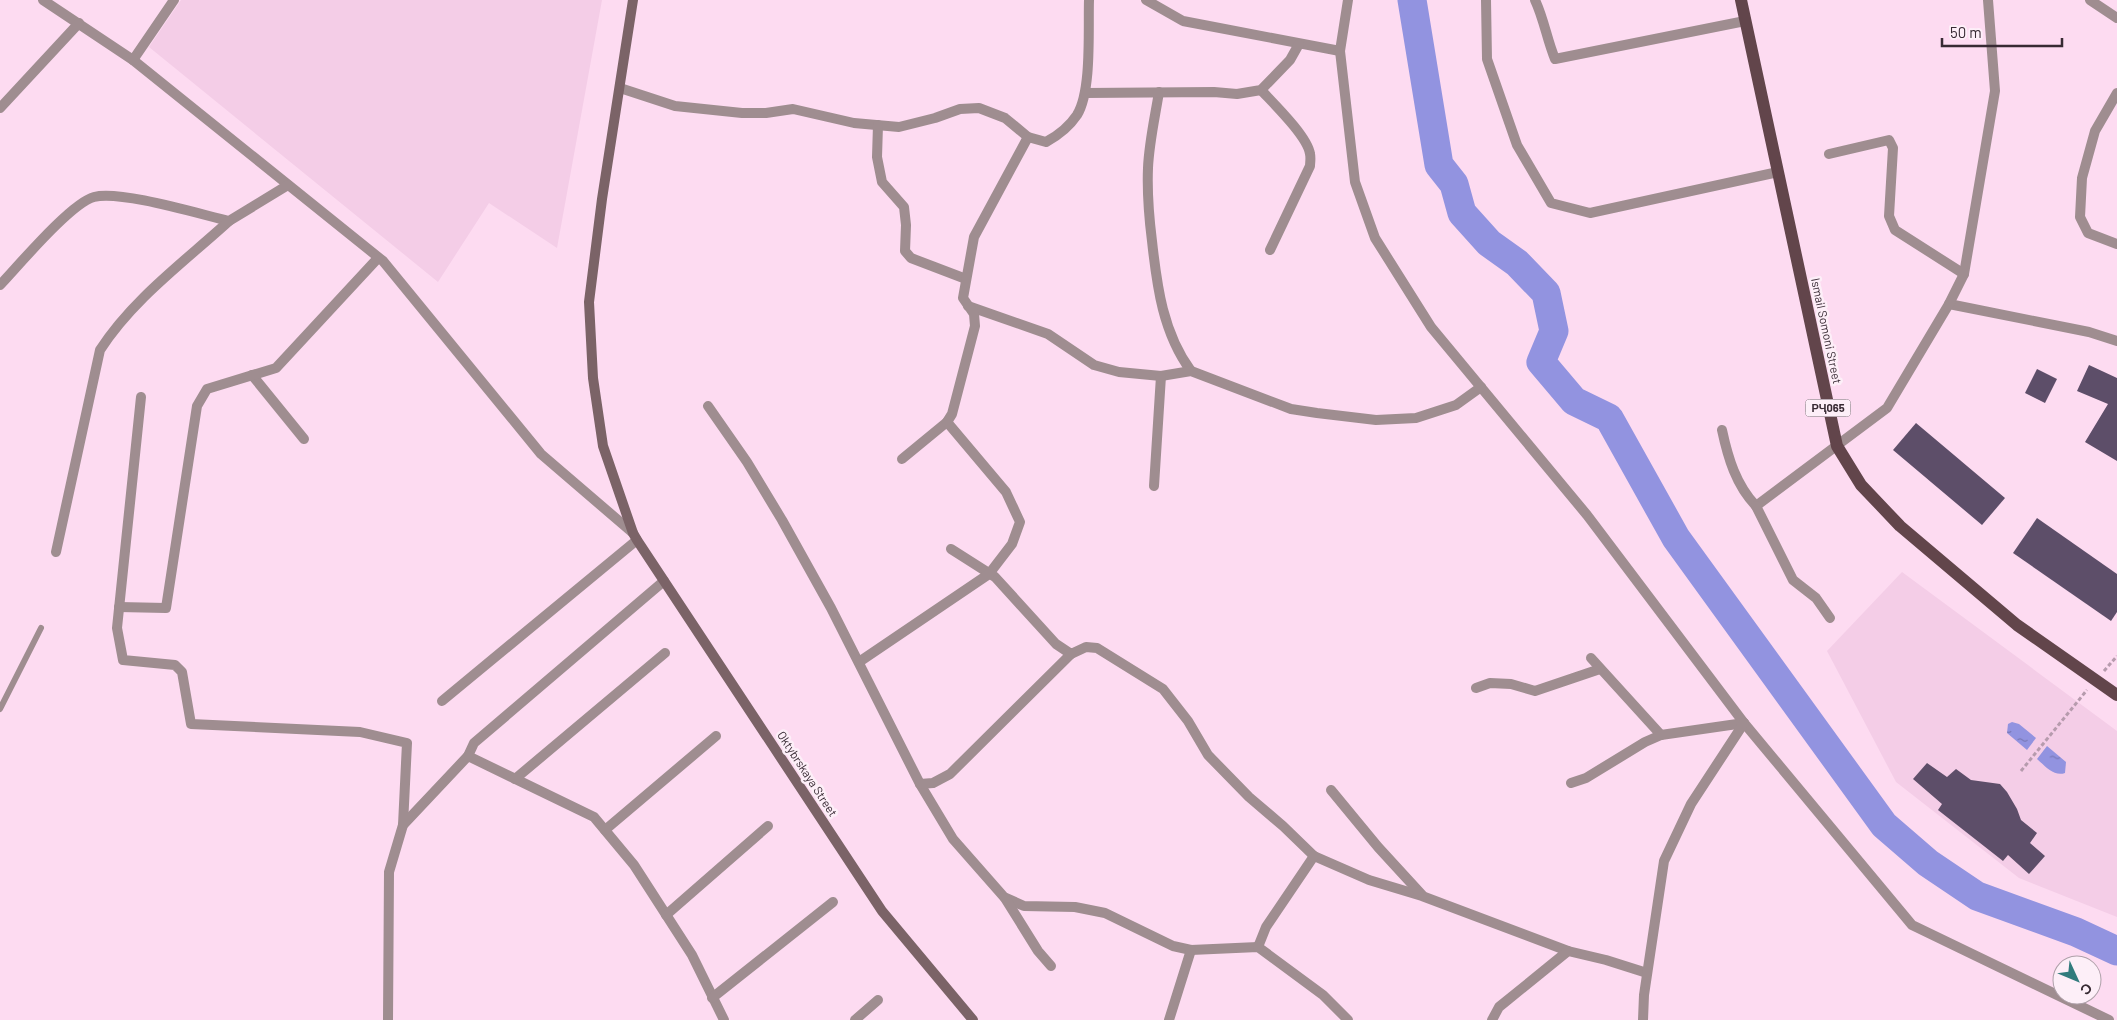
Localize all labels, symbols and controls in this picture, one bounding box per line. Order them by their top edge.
scale bar [1942,15,2062,47]
text: 50 m [1950,23,1982,41]
street label: Ismail Somoni Street [1809,277,1845,385]
road number: РҶ065 [1806,399,1850,416]
street label: Oktybrskaya Street [775,728,841,819]
north arrow [2052,955,2102,1005]
text: С [2077,980,2096,999]

